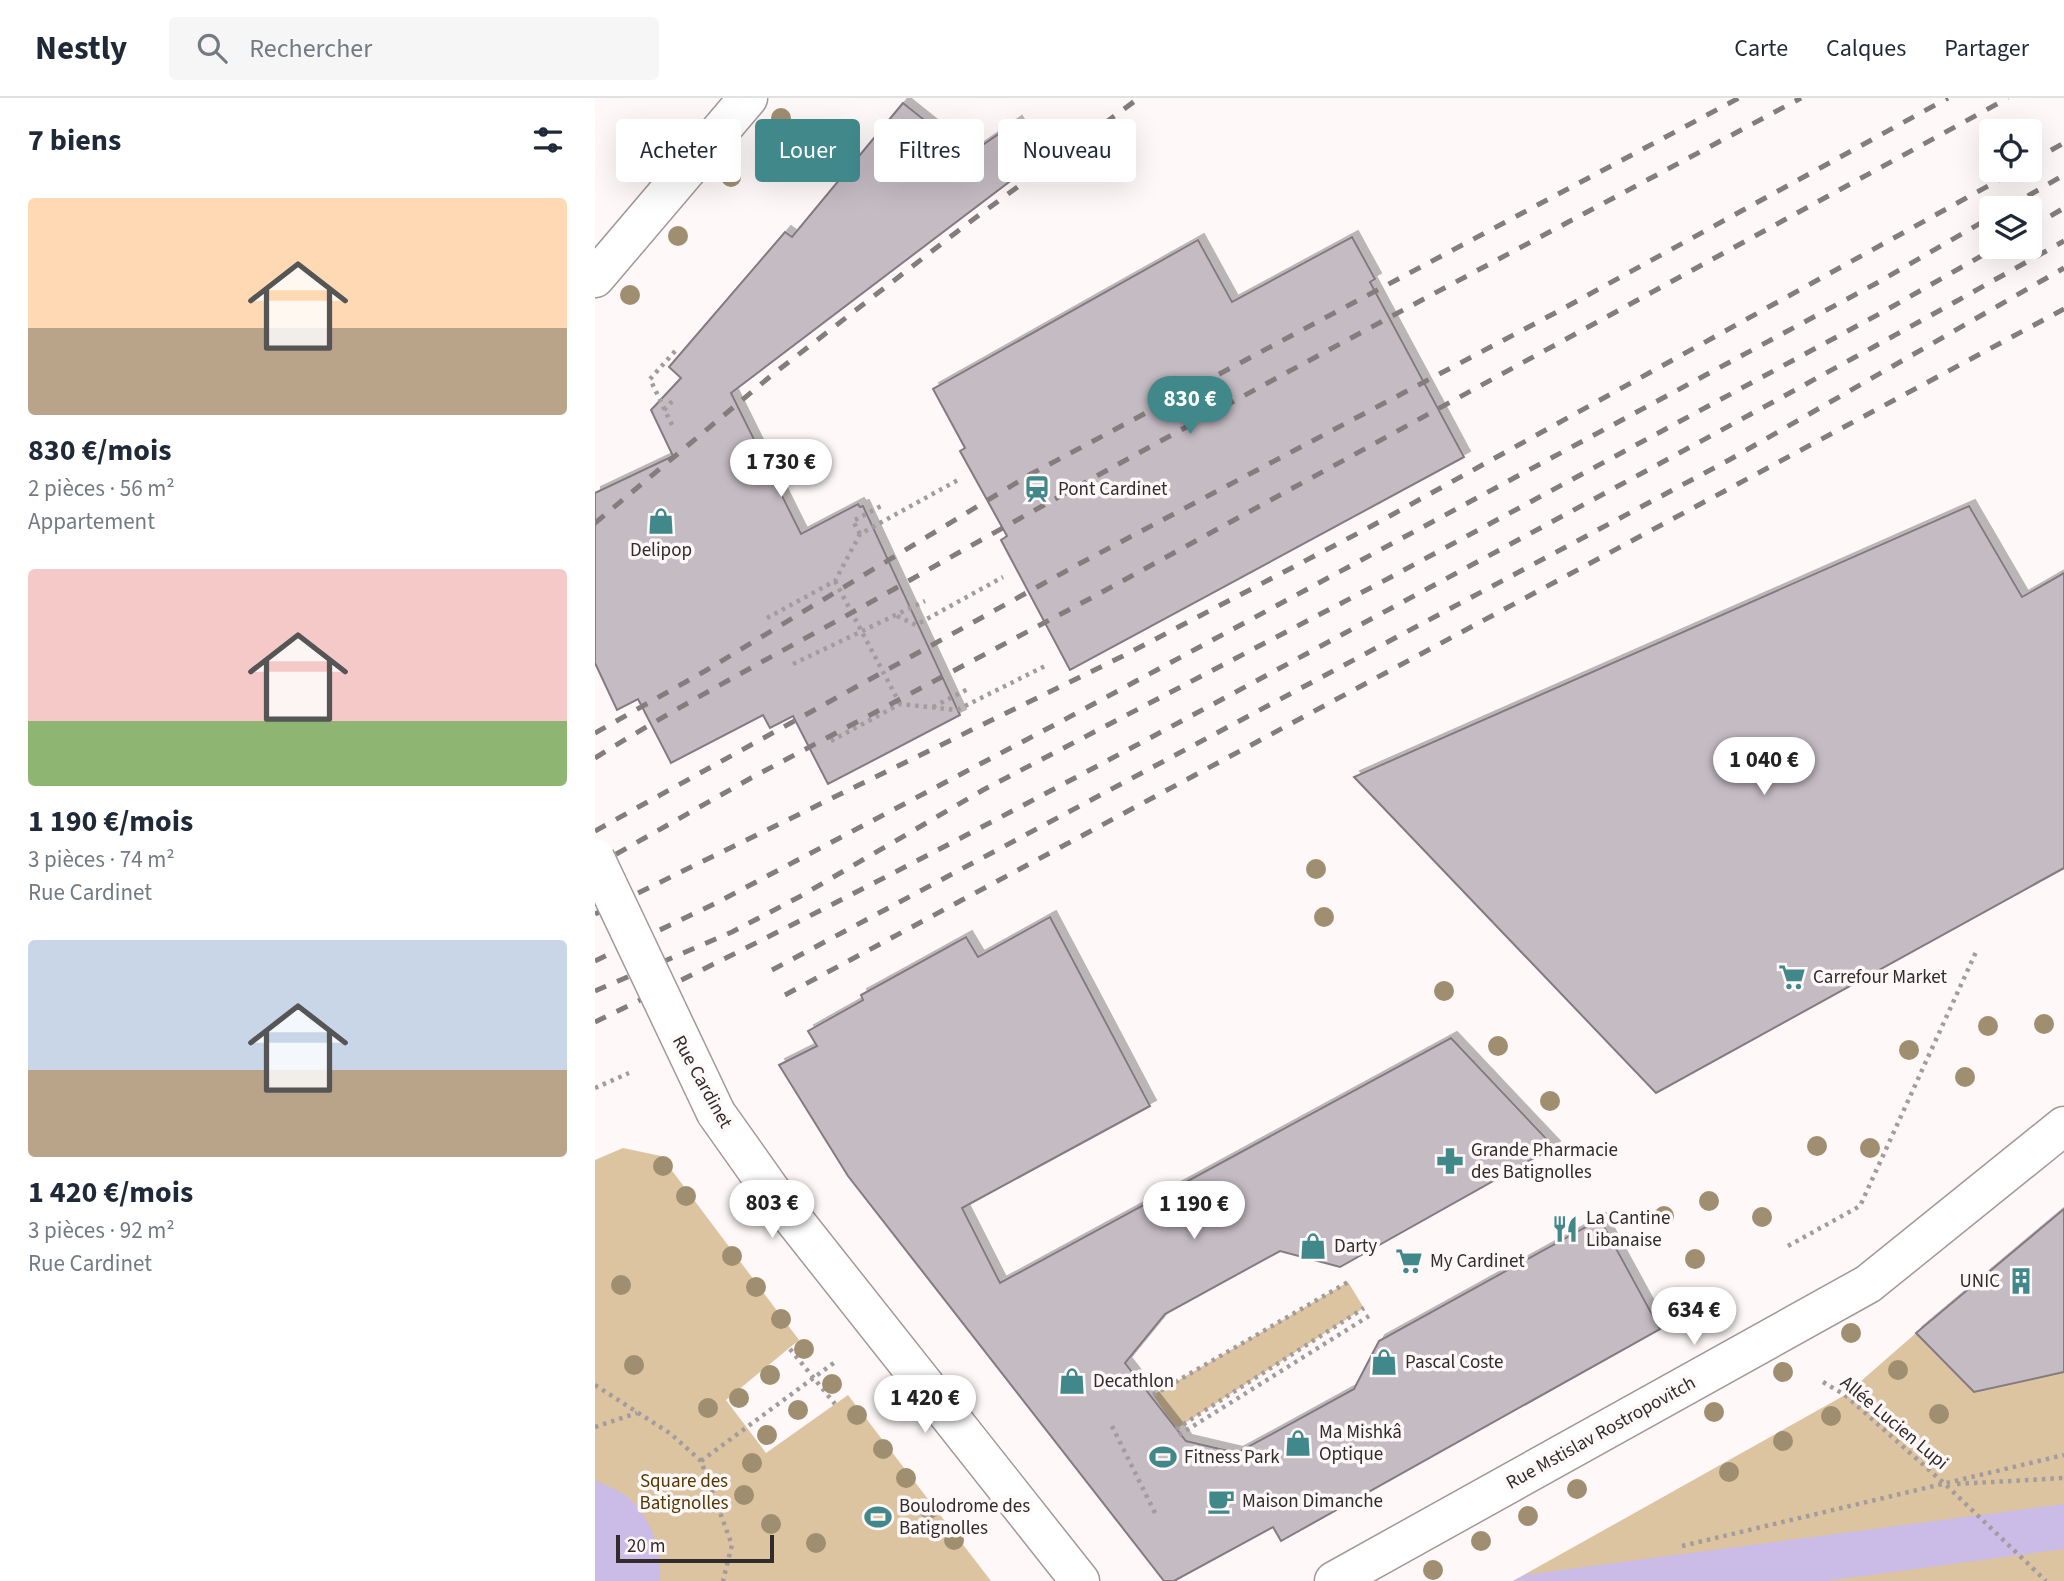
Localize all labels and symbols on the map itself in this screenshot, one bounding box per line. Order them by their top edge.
pin: 830 € [1141,376,1239,436]
pin: 1 730 € [716,440,846,499]
station icon: Pont Cardinet [1022,474,1052,504]
place label: Pont Cardinet [1058,476,1168,503]
shop icon: Delipop [646,506,676,536]
place label: Delipop [630,537,692,564]
pin: 1 040 € [1699,738,1829,797]
supermarket icon: Carrefour Market [1777,962,1807,992]
place label: Carrefour Market [1813,964,1947,991]
street label: Rue Cardinet [665,1031,739,1134]
place label: Grande Pharmacie des Batignolles [1471,1137,1618,1186]
pharmacy icon: Grande Pharmacie des Batignolles [1435,1146,1465,1176]
pin: 803 € [723,1180,821,1240]
pin: 1 190 € [1129,1182,1259,1241]
place label: La Cantine Libanaise [1586,1205,1670,1254]
restaurant icon: La Cantine Libanaise [1550,1214,1580,1244]
shop icon: Darty [1298,1231,1328,1261]
place label: Darty [1334,1233,1377,1260]
supermarket icon: My Cardinet [1394,1246,1424,1276]
place label: My Cardinet [1430,1248,1525,1275]
building icon: UNIC [2006,1266,2036,1296]
place label: UNIC [1960,1268,2000,1295]
pin: 634 € [1645,1288,1743,1347]
shop icon: Pascal Coste [1369,1347,1399,1377]
place label: Pascal Coste [1405,1349,1503,1376]
shop icon: Decathlon [1057,1366,1087,1396]
place label: Decathlon [1093,1368,1174,1395]
street label: Rue Mstislav Rostropovitch [1501,1370,1701,1496]
street label: Allée Lucien Lupi [1834,1370,1954,1476]
pin: 1 420 € [860,1376,990,1435]
place label: Ma Mishkâ Optique [1319,1419,1402,1468]
shop icon: Ma Mishkâ Optique [1283,1428,1313,1458]
sports icon: Fitness Park [1148,1442,1178,1472]
place label: Fitness Park [1184,1444,1280,1471]
park label: Square des Batignolles [640,1468,728,1517]
cafe icon: Maison Dimanche [1206,1486,1236,1516]
place label: Maison Dimanche [1242,1488,1383,1515]
place label: Boulodrome des Batignolles [899,1493,1030,1542]
sports icon: Boulodrome des Batignolles [863,1502,893,1532]
scale bar [616,1532,773,1564]

